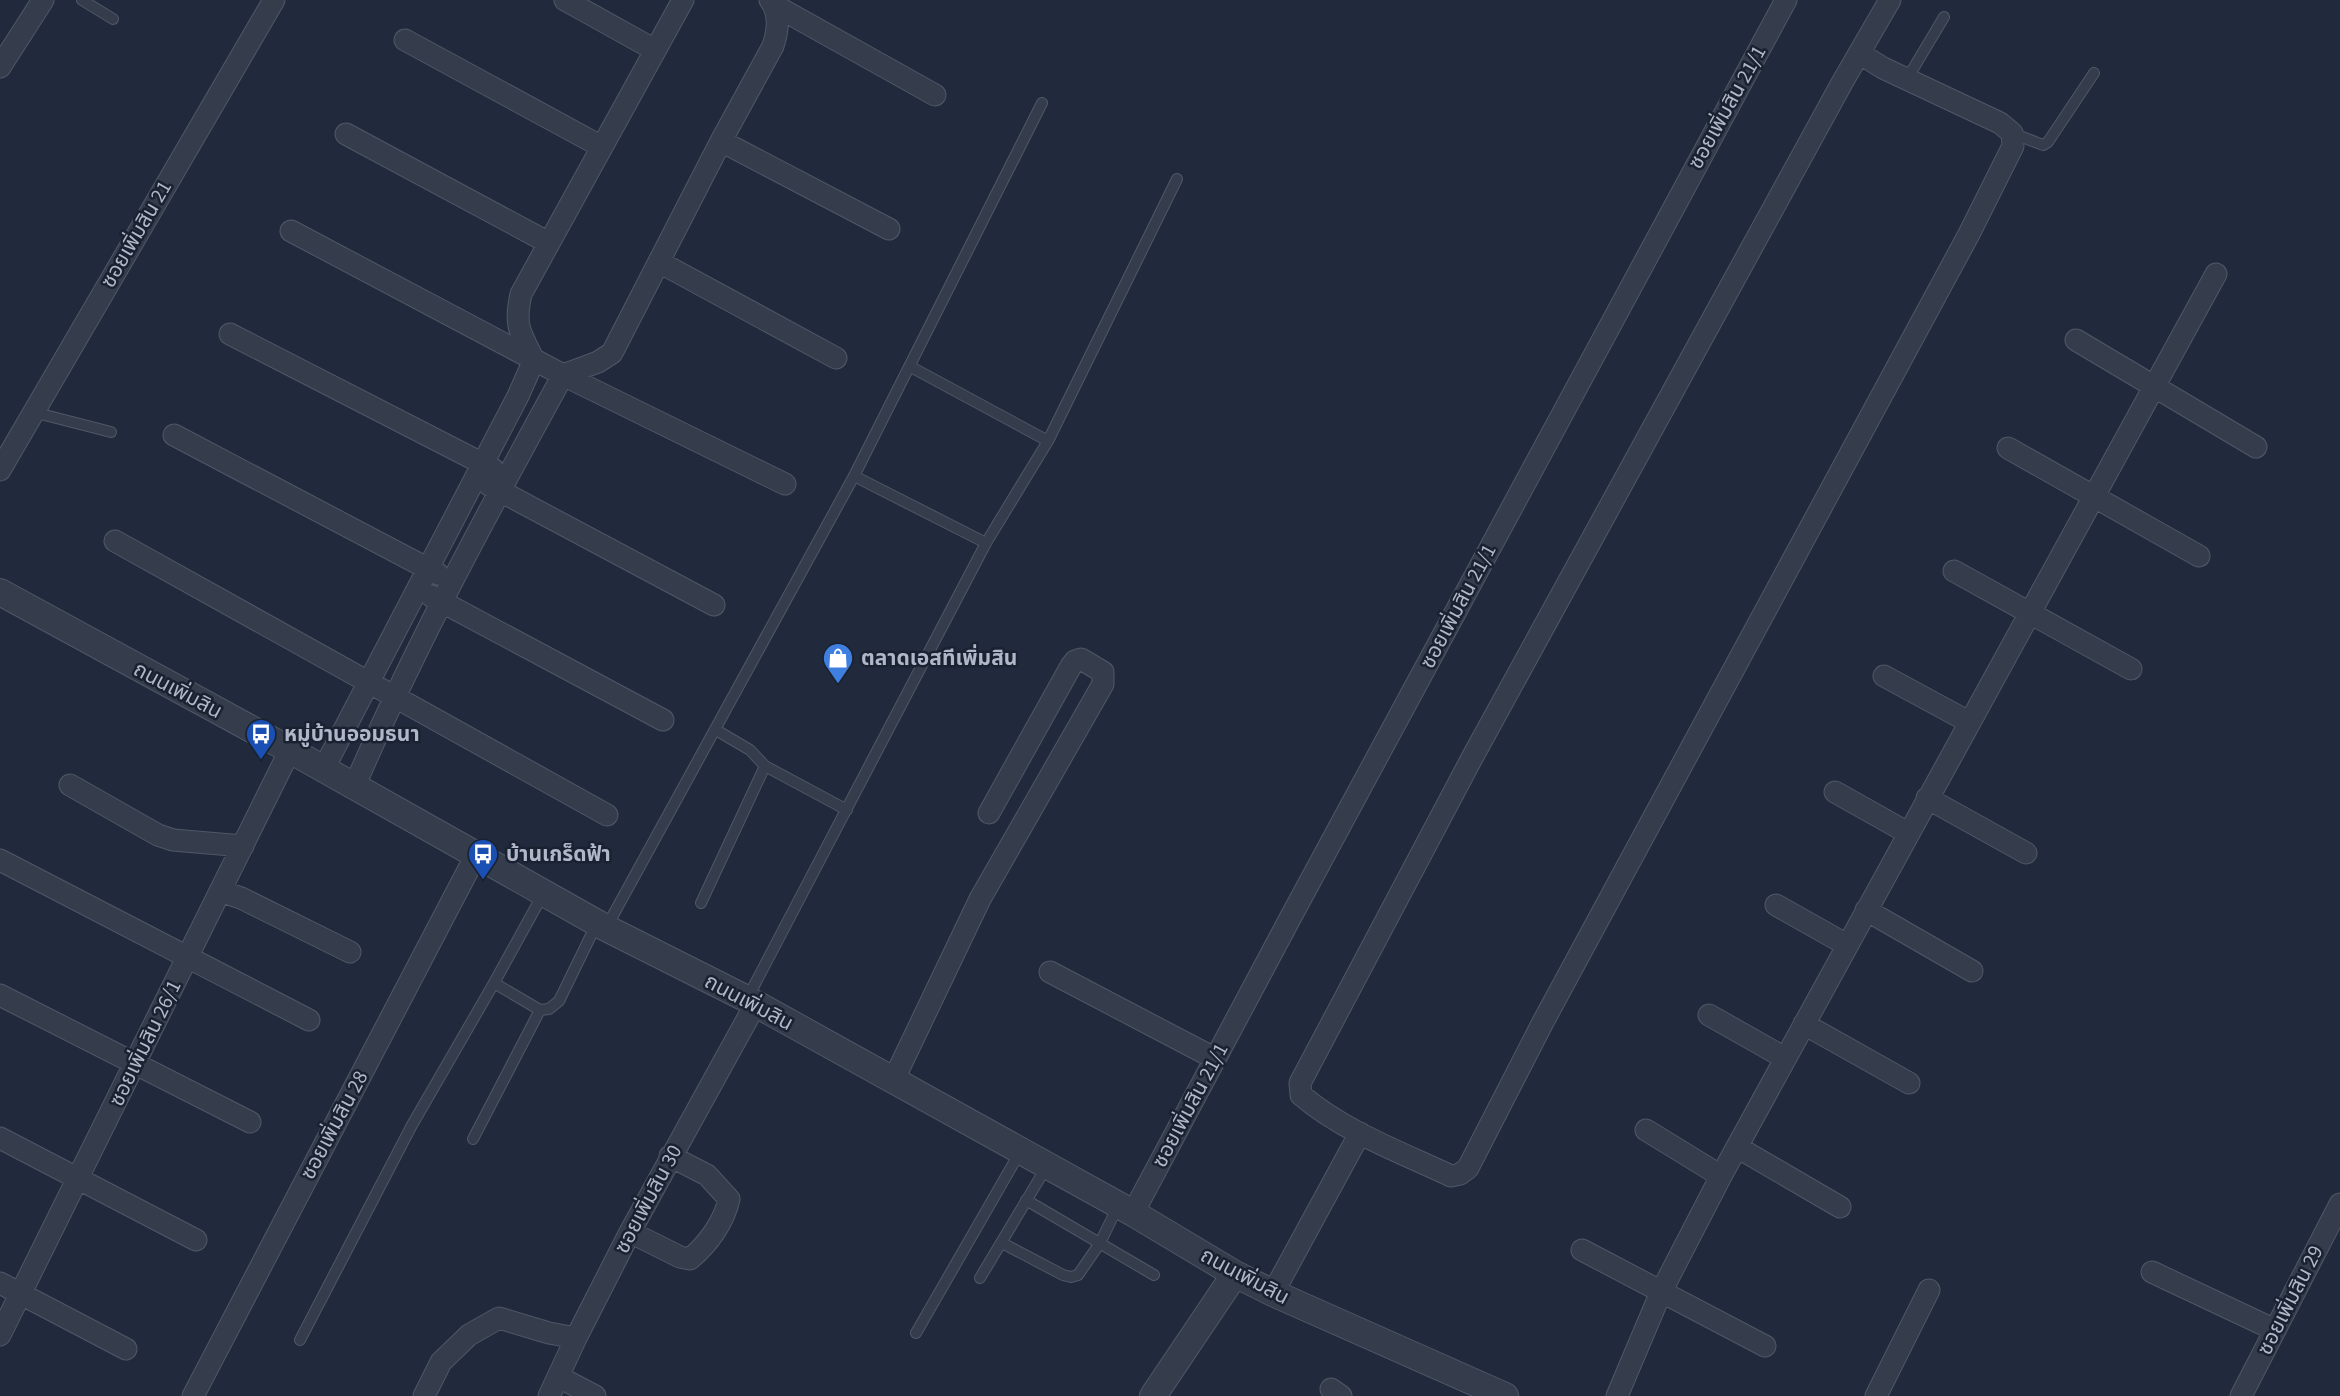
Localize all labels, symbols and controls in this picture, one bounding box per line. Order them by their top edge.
street label: ซอยเพิ่มสิน 21/1 [1681,40,1773,174]
street label: ซอยเพิ่มสิน 21 [93,175,179,293]
street label: ซอยเพิ่มสิน 21/1 [1413,538,1503,674]
shop icon: ตลาดเอสทีเพิ่มสิน [821,641,855,685]
place label: ตลาดเอสทีเพิ่มสิน [861,643,1017,673]
street label: ถนนเพิ่มสิน [128,654,228,726]
bus stop icon: หมู่บ้านออมธนา [244,717,278,761]
place label: หมู่บ้านออมธนา [284,719,420,749]
bus stop icon: บ้านเกร็ดฟ้า [466,837,500,881]
place label: บ้านเกร็ดฟ้า [506,839,611,869]
street label: ถนนเพิ่มสิน [699,966,799,1038]
street label: ซอยเพิ่มสิน 26/1 [101,975,189,1111]
street label: ซอยเพิ่มสิน 21/1 [1145,1037,1235,1173]
street label: ซอยเพิ่มสิน 28 [293,1065,375,1185]
street label: ซอยเพิ่มสิน 30 [607,1139,689,1259]
street label: ถนนเพิ่มสิน [1195,1240,1295,1312]
street label: ซอยเพิ่มสิน 29 [2250,1240,2330,1360]

